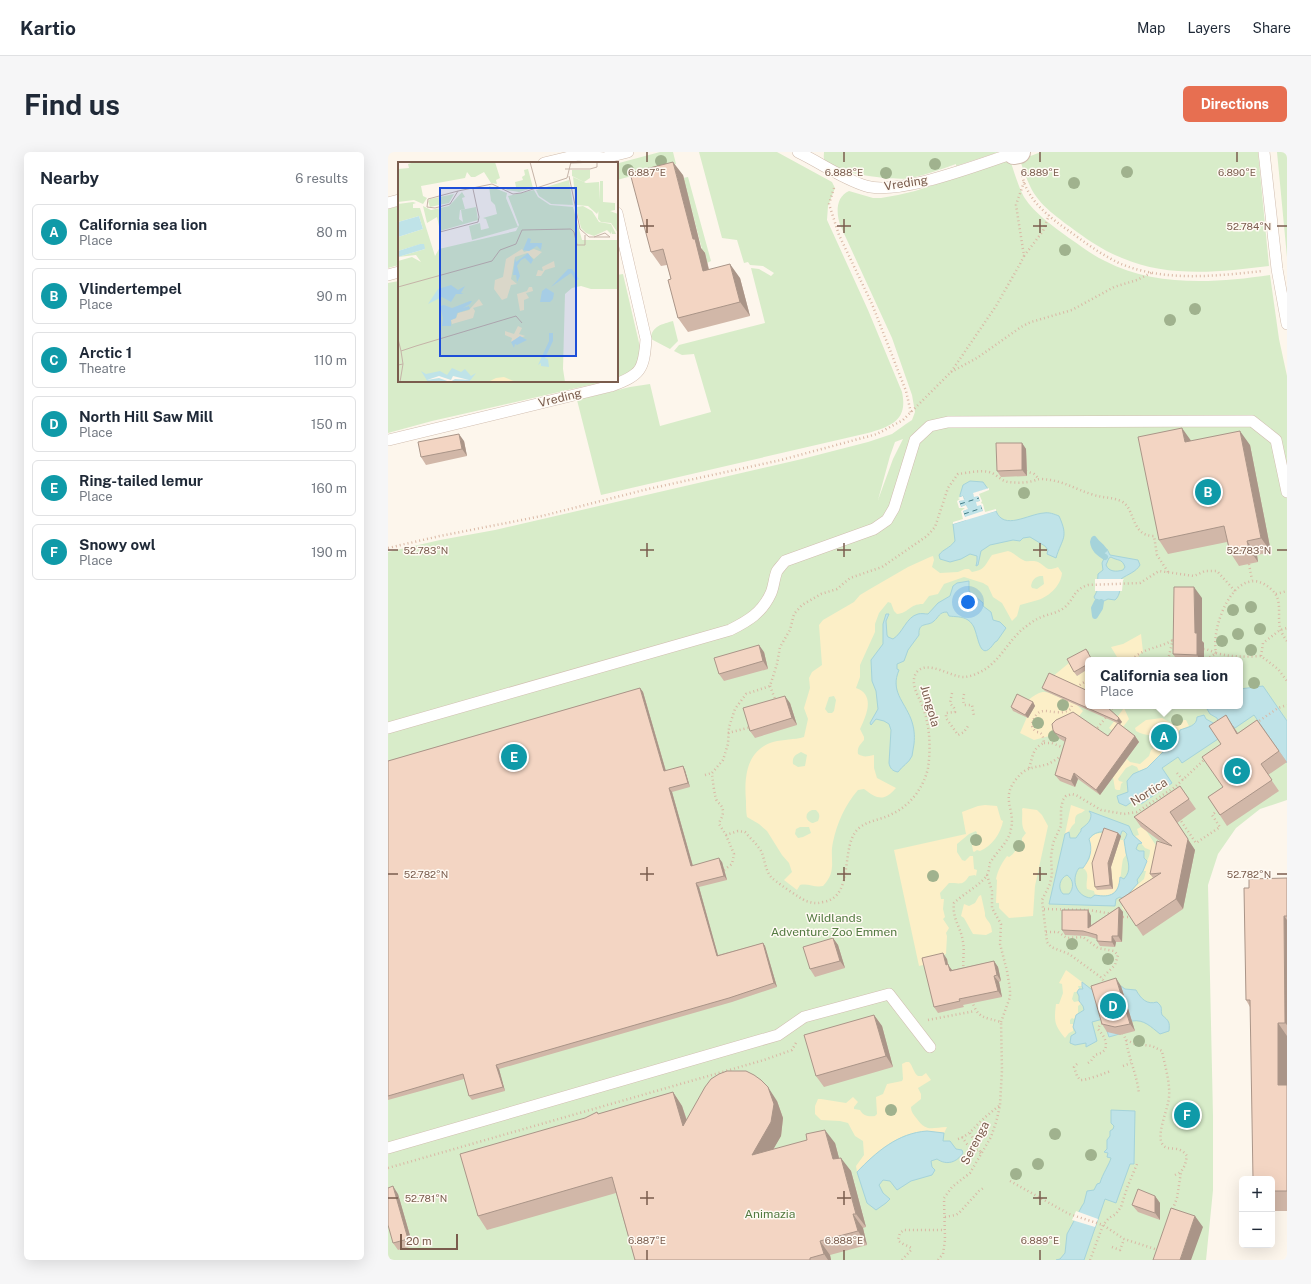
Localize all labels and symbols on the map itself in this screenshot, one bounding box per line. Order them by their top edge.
inset map [398,162,618,382]
text: 6.887°E [628,166,666,178]
text: 6.888°E [825,166,863,178]
text: 6.889°E [1021,166,1059,178]
text: 6.890°E [1218,166,1256,178]
street label: Vreding [883,173,929,193]
text: 52.784°N [1227,220,1271,232]
street label: Vreding [537,386,583,410]
pin: B [1195,477,1221,507]
text: 52.783°N [404,544,448,556]
text: 52.783°N [1227,544,1271,556]
your location [958,592,978,612]
street label: Jungola [917,683,943,729]
pin: A [1151,722,1177,752]
pin: E [501,742,527,772]
pin: C [1224,756,1250,786]
street label: Nortica [1128,775,1170,809]
text: 52.782°N [404,868,448,880]
text: 52.782°N [1227,868,1271,880]
park label: Wildlands Adventure Zoo Emmen [771,911,897,939]
pin: D [1100,991,1126,1021]
pin: F [1174,1100,1200,1130]
street label: Serenga [958,1119,992,1167]
text: 52.781°N [405,1192,447,1204]
park label: Animazia [745,1207,795,1221]
scale bar [400,1232,458,1251]
text: 6.887°E [628,1234,666,1246]
text: 6.888°E [825,1234,863,1246]
text: 6.889°E [1021,1234,1059,1246]

